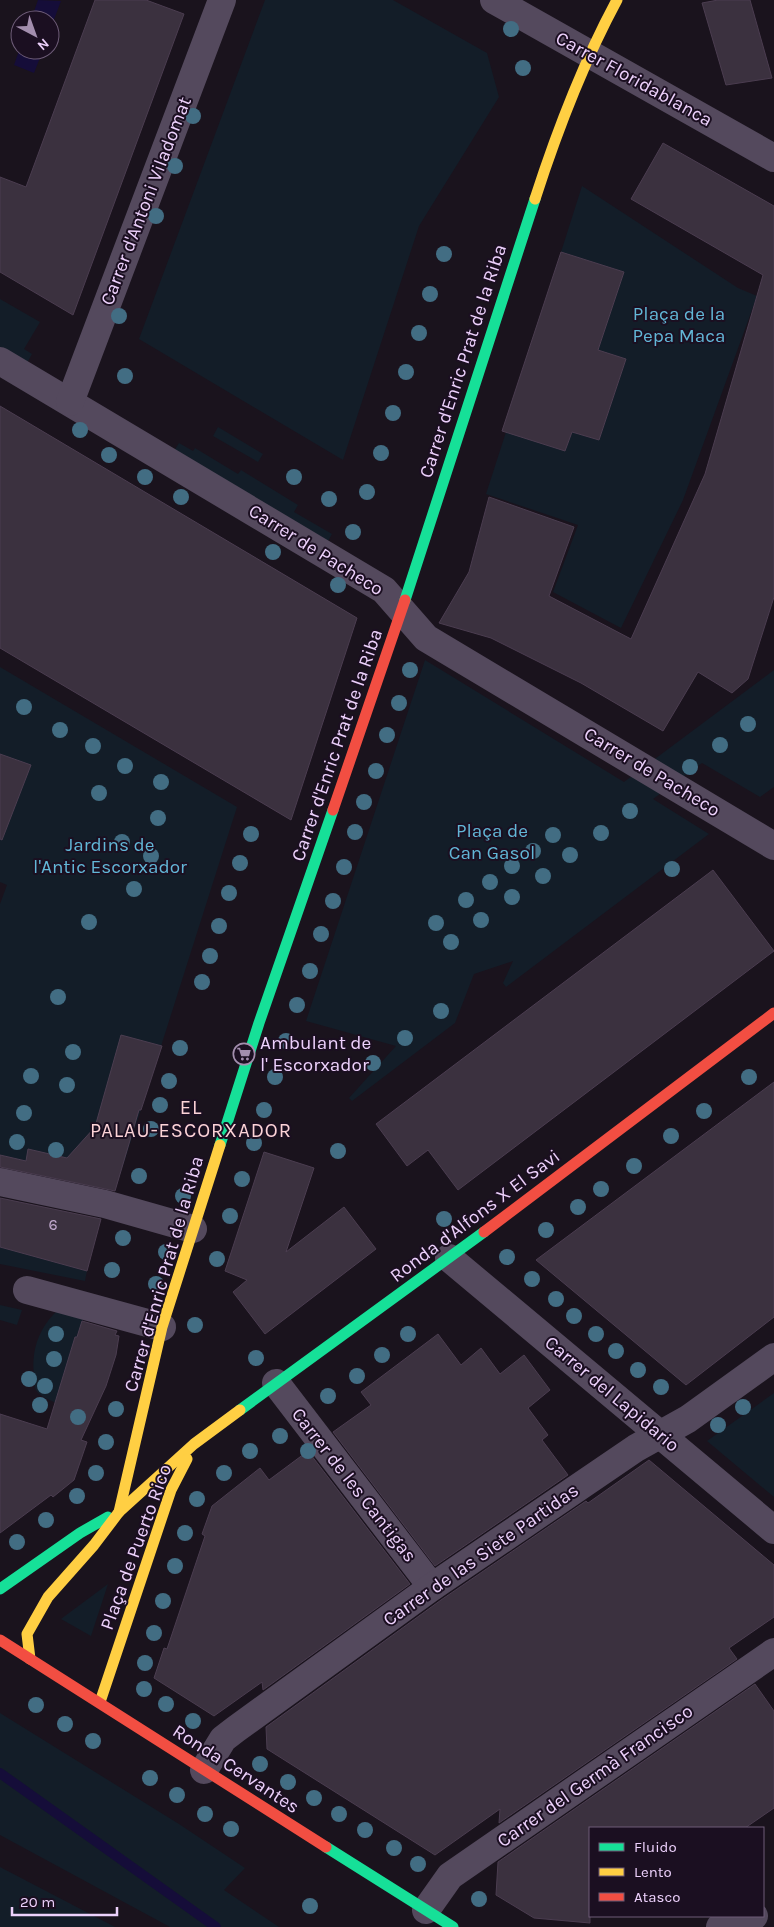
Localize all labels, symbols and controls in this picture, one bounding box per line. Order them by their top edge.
north arrow [10,10,60,60]
street label: Carrer Floridablanca [552,27,716,131]
text: N [34,35,53,54]
street label: Carrer d'Antoni Viladomat [96,94,196,308]
street label: Carrer d'Enric Prat de la Riba [415,241,511,481]
park label: Plaça de la Pepa Maca [632,303,726,347]
street label: Carrer de Pacheco [245,500,387,600]
street label: Carrer d'Enric Prat de la Riba [287,626,387,864]
street label: Carrer de Pacheco [580,723,724,821]
park label: Plaça de Can Gasol [449,820,535,864]
park label: Jardins de l'Antic Escorxador [33,834,187,878]
place label: Ambulant de l' Escorxador [260,1032,371,1076]
supermarket icon: Ambulant de l' Escorxador [232,1042,256,1066]
district label: EL PALAU-ESCORXADOR [90,1096,292,1142]
street label: Ronda d'Alfons X El Savi [386,1145,564,1287]
street label: Carrer d'Enric Prat de la Riba [120,1154,208,1394]
house number: 6 [48,1215,58,1234]
street label: Carrer del Lapidario [540,1331,684,1457]
street label: Carrer de les Cantigas [287,1404,421,1566]
street label: Plaça de Puerto Rico [96,1461,176,1633]
street label: Carrer de las Siete Partidas [379,1479,583,1631]
street label: Carrer del Germà Francisco [493,1700,697,1852]
street label: Ronda Cervantes [169,1720,303,1818]
legend [589,1827,764,1917]
text: Fluido [634,1838,677,1856]
text: Lento [634,1863,672,1881]
scale bar [12,1884,118,1916]
text: Atasco [634,1888,680,1906]
text: 20 m [20,1893,55,1911]

